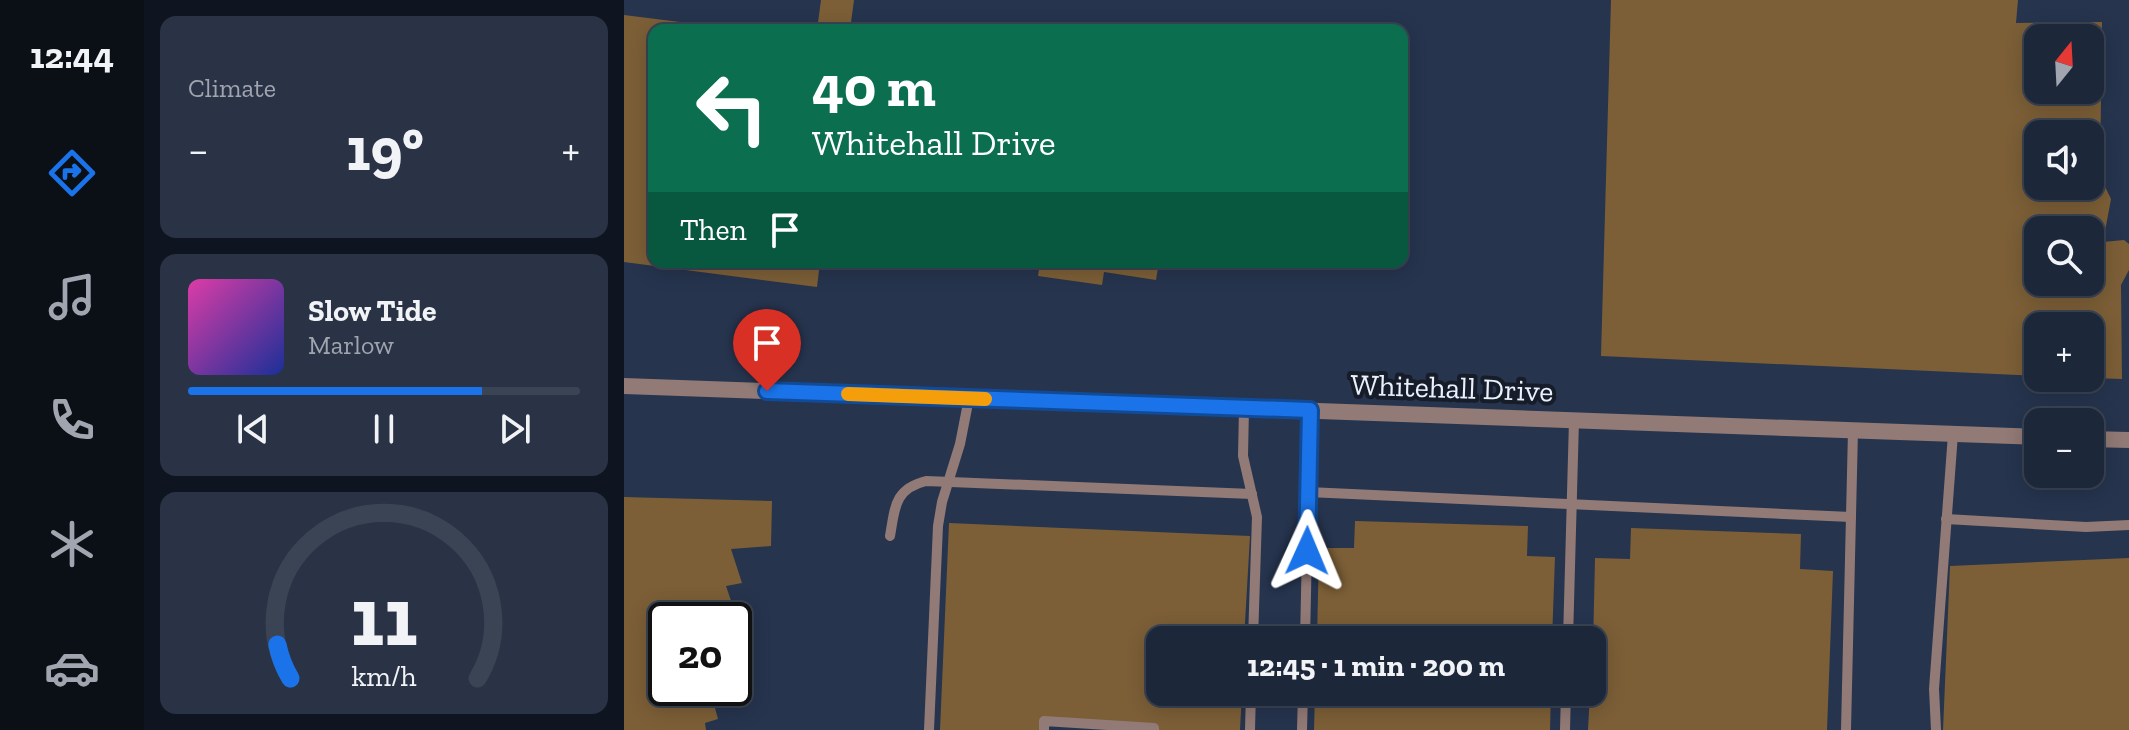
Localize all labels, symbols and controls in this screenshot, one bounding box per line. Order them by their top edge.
north arrow [2024,24,2104,104]
map controls [2024,24,2104,488]
text: 12:44 [30,34,114,77]
text: 40 m [812,53,936,120]
icon: left [680,56,784,160]
text: Climate [188,72,276,104]
text: 19° [346,113,424,185]
button: sound [2024,120,2104,200]
text: Whitehall Drive [812,121,1056,164]
text: − [188,123,209,176]
text: + [561,123,580,176]
icon: directions [44,145,100,201]
icon: arrive [763,208,807,252]
text: Then [680,212,747,248]
button: search [2024,216,2104,296]
icon: music [44,269,100,325]
text: Slow Tide [308,293,436,329]
pin [733,309,801,391]
button: + [2024,312,2104,392]
icon: arrive [745,321,789,365]
text: Marlow [308,329,394,361]
street label: Whitehall Drive [1350,366,1554,410]
icon: phone [44,392,100,448]
icon: previous [231,407,275,451]
icon: pause [362,407,406,451]
icon: next [493,407,537,451]
button: − [2024,408,2104,488]
position arrow [1265,509,1349,593]
icon: climate [44,516,100,572]
text: 11 [350,566,418,666]
speed limit sign: 20 [648,602,752,706]
icon: car [44,640,100,696]
text: 12:45 · 1 min · 200 m [1247,648,1505,684]
text: km/h [351,659,417,693]

